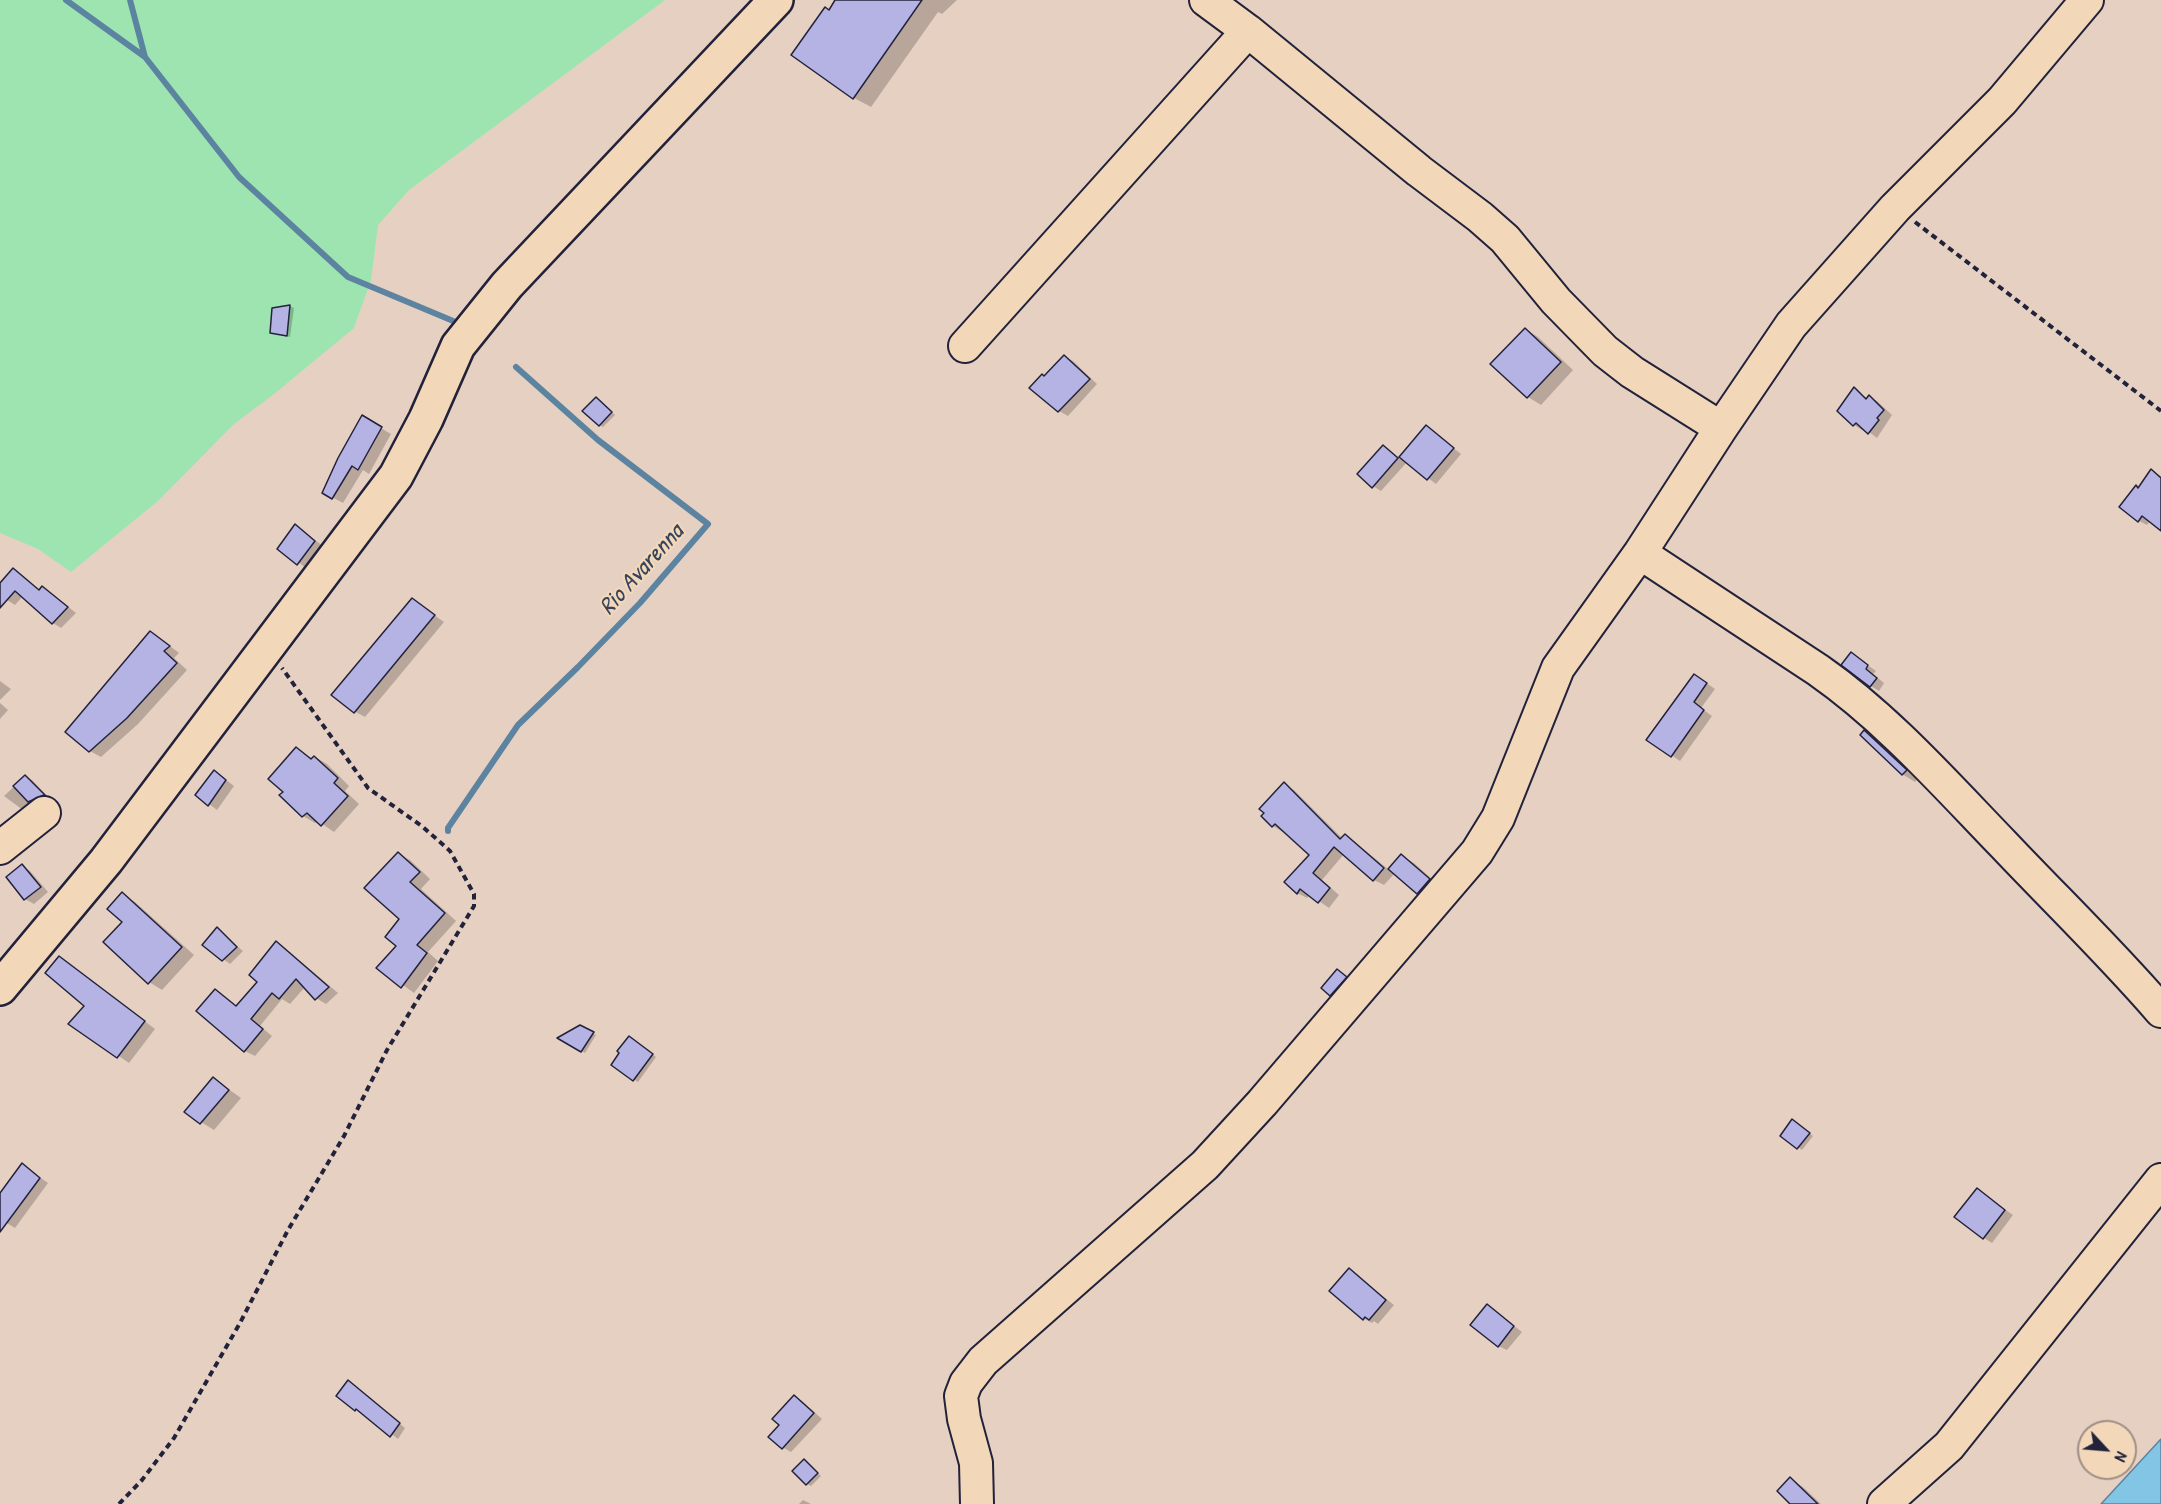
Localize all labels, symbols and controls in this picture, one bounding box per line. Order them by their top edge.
water label: Rio Avarenna [594,519,690,621]
north arrow [2077,1420,2137,1480]
text: N [2110,1448,2133,1466]

